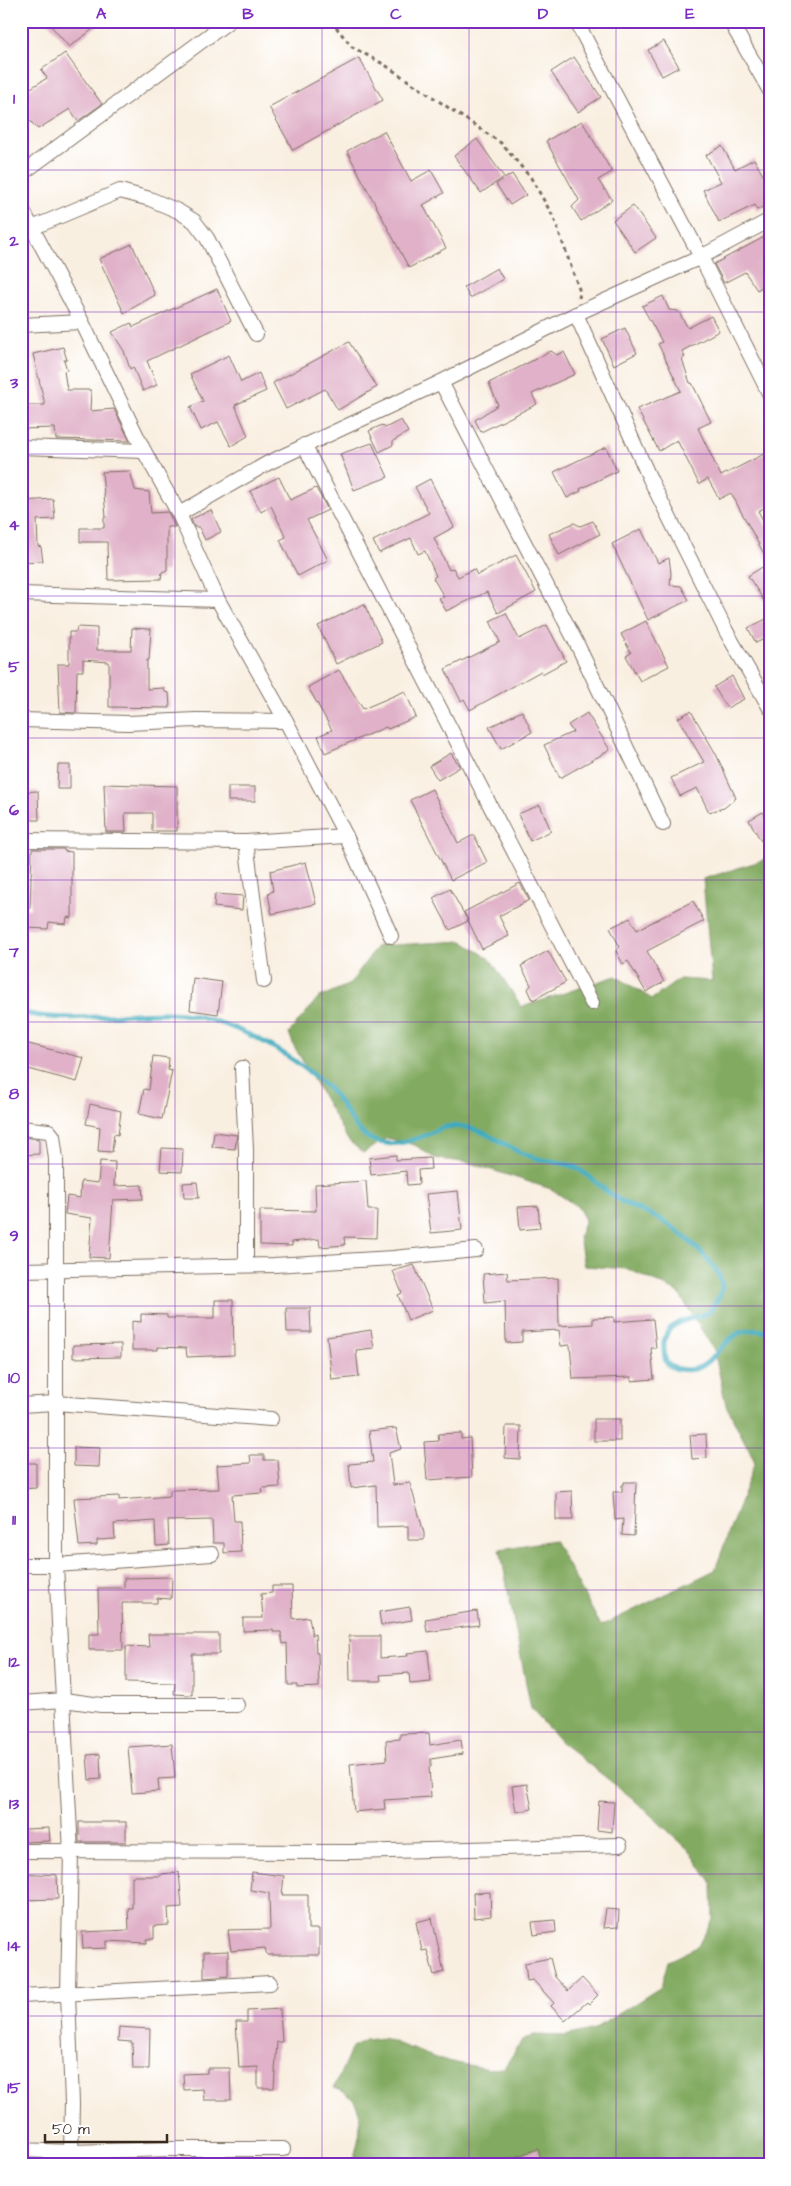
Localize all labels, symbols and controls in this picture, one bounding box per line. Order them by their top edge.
text: A [96,3,107,25]
text: B [242,3,254,25]
text: C [390,3,402,25]
text: D [538,3,549,25]
text: E [685,3,695,25]
text: 1 [13,88,16,110]
text: 2 [8,230,19,252]
text: 3 [9,372,19,394]
text: 4 [9,514,20,536]
text: 5 [8,656,20,678]
text: 6 [9,799,19,821]
text: 7 [8,941,19,963]
text: 8 [9,1083,20,1105]
text: 9 [9,1225,19,1247]
text: 10 [8,1367,20,1389]
text: 11 [12,1509,17,1531]
text: 12 [8,1651,20,1673]
text: 13 [9,1793,20,1815]
text: 14 [8,1935,21,1957]
text: 15 [7,2077,21,2099]
scale bar [45,2111,168,2143]
text: 50 m [52,2119,90,2140]

